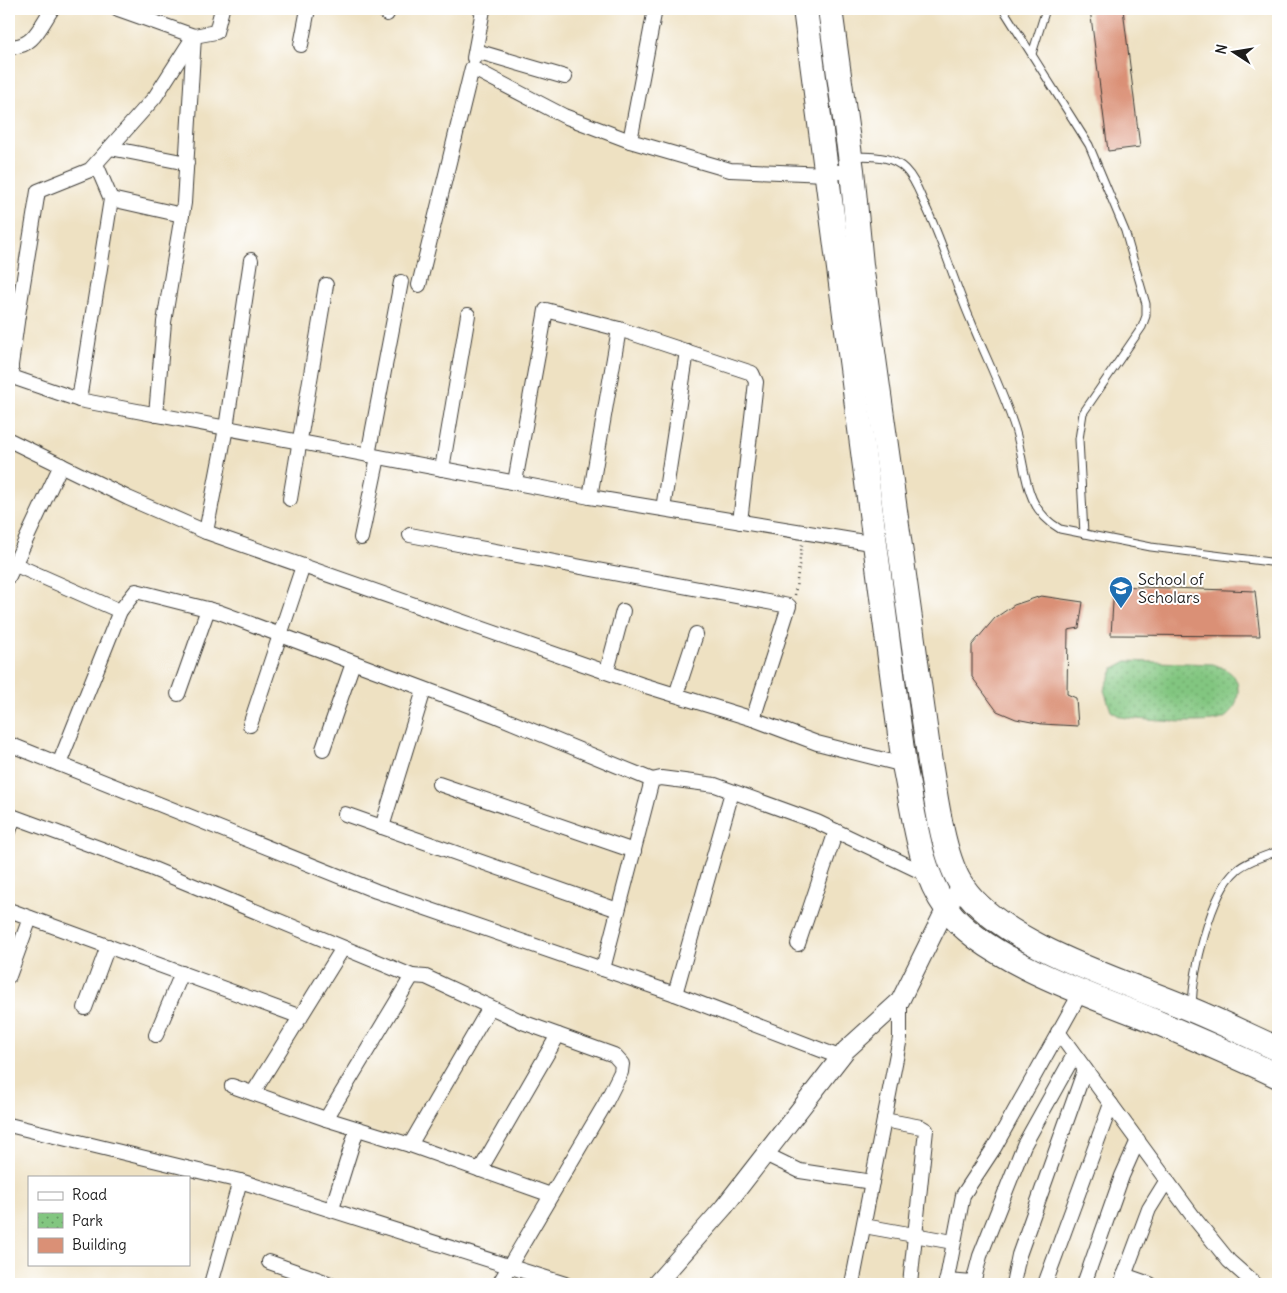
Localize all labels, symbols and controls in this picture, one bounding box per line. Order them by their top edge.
north arrow [1210,28,1260,78]
text: N [1211,43,1231,56]
place label: School of Scholars [1138,569,1205,607]
school or university icon: School of Scholars [1108,575,1134,609]
legend [28,1176,190,1266]
text: Road [72,1185,107,1204]
text: Park [72,1211,103,1230]
text: Building [72,1235,127,1254]

